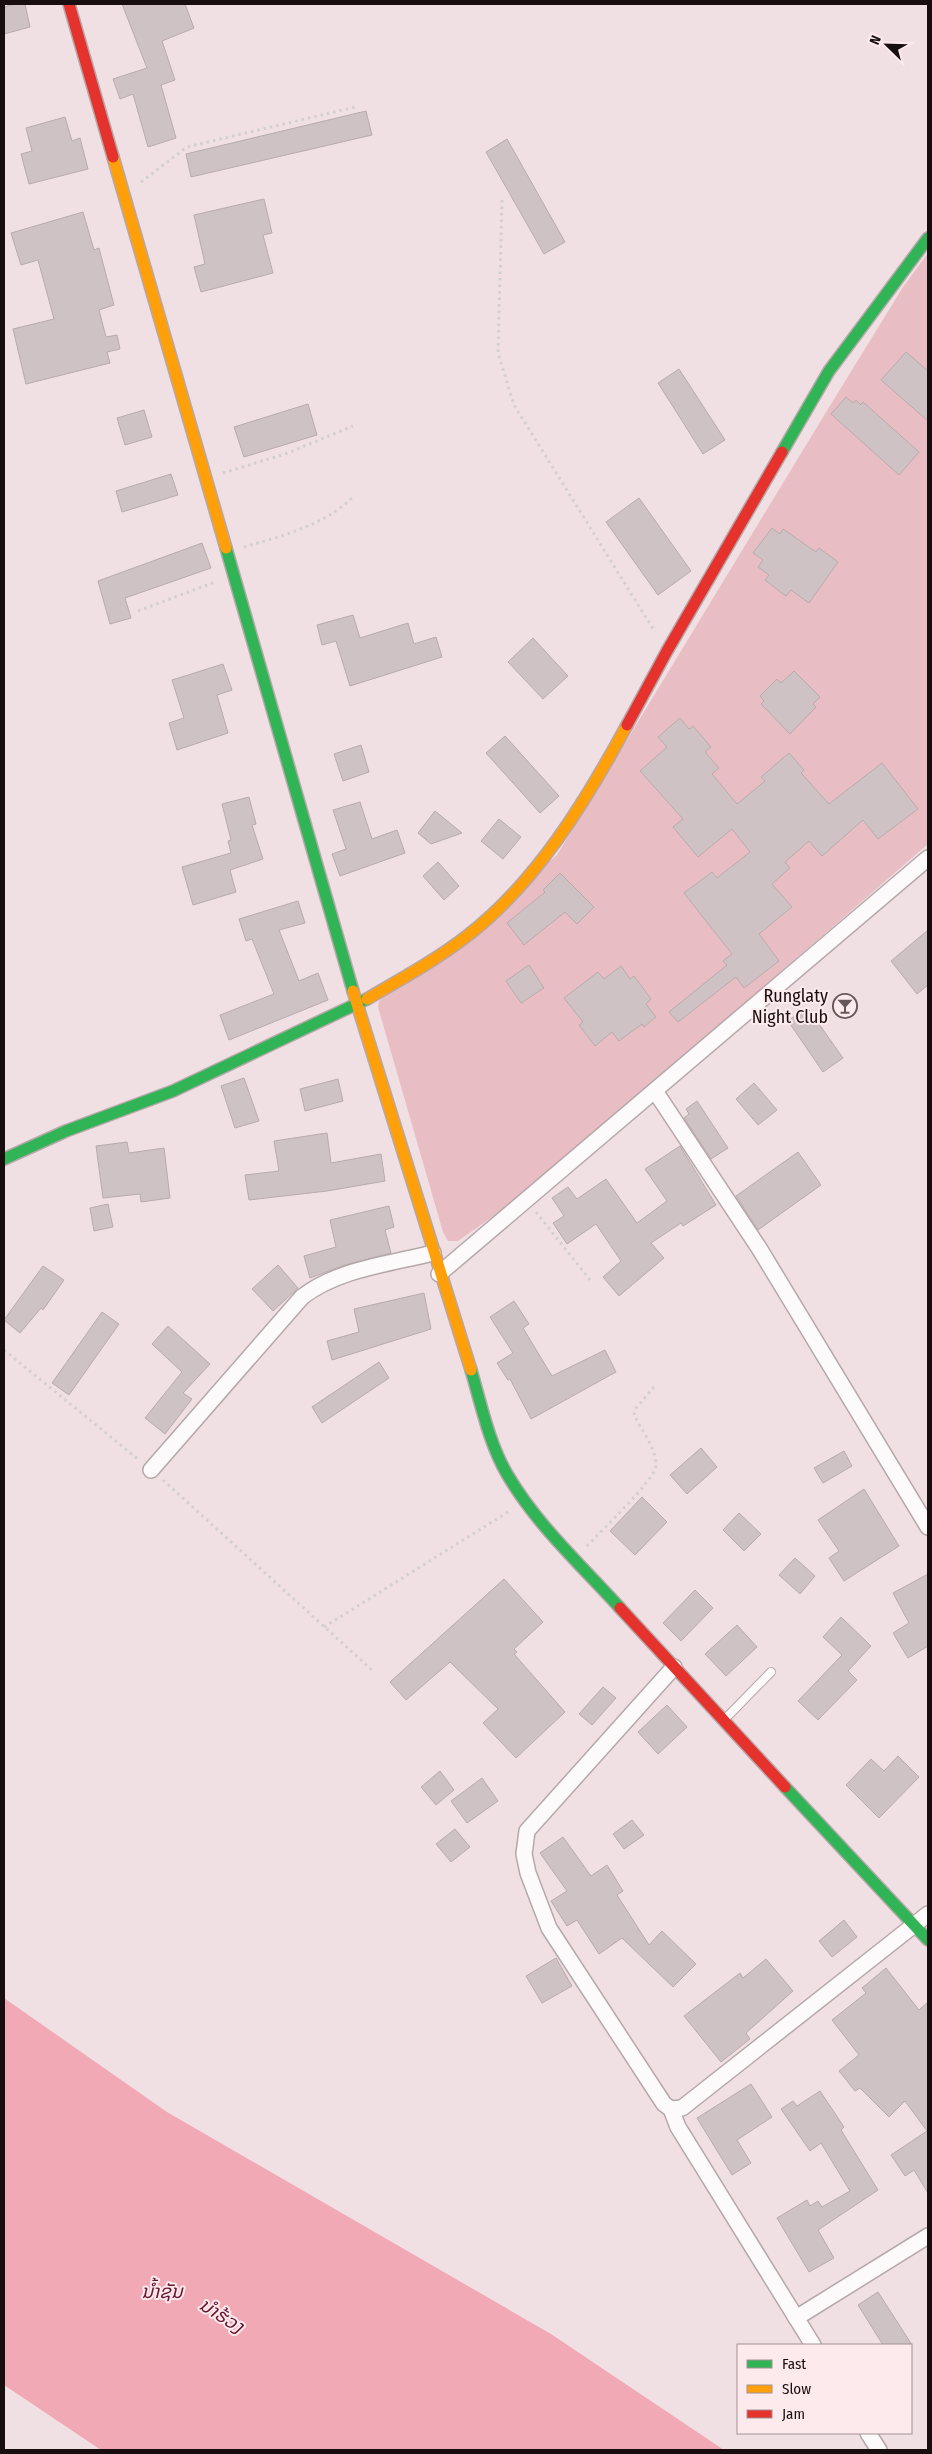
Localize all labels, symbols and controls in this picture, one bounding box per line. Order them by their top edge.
north arrow [862,20,912,70]
text: N [866,33,885,47]
place label: Runglaty Night Club [752,985,828,1028]
bar icon: Runglaty Night Club [832,993,858,1019]
water label: ນ້ຳຊັນ [141,2277,184,2303]
water label: ນຳ້ຮວງ [195,2293,249,2338]
legend [737,2344,912,2434]
text: Fast [782,2355,806,2373]
text: Slow [782,2380,811,2398]
text: Jam [782,2405,805,2423]

